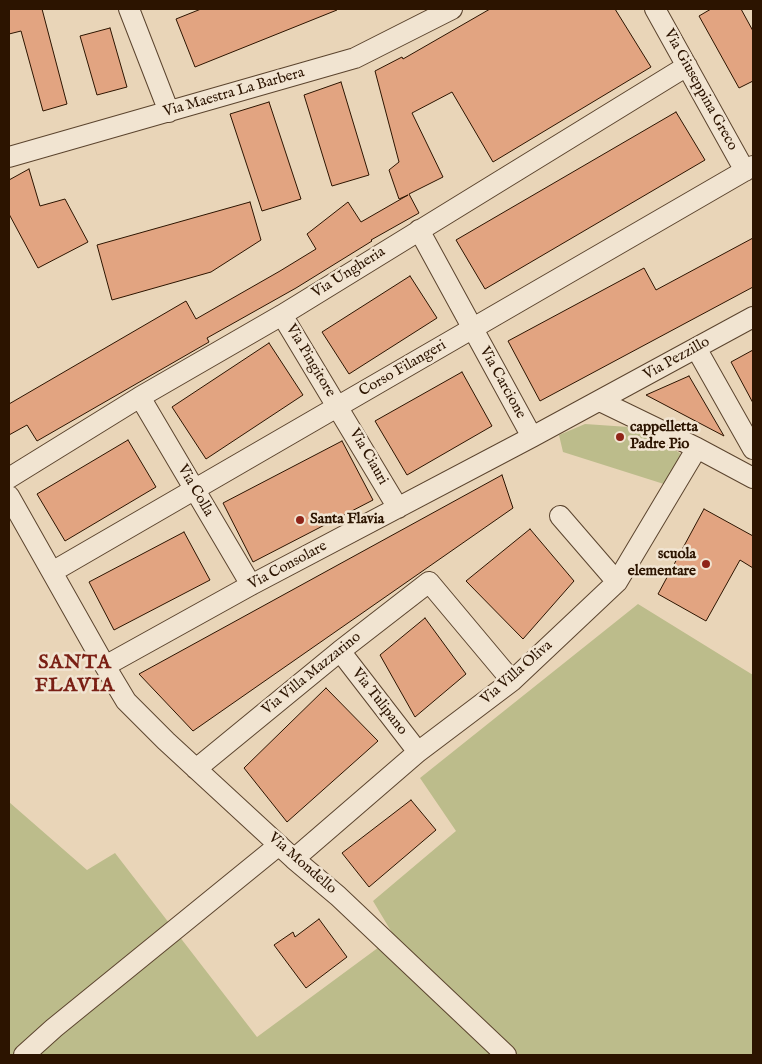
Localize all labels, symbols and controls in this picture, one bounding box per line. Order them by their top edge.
street label: Via Giuseppina Greco [659,26,741,154]
street label: Via Maestra La Barbera [161,64,307,122]
street label: Via Ungheria [309,243,389,303]
street label: Via Pingitore [281,321,339,401]
street label: Via Pezzillo [641,333,713,385]
street label: Corso Filangeri [356,337,450,401]
street label: Via Carcione [475,344,529,422]
place label: cappelletta Padre Pio [630,419,698,454]
street label: Via Ciauri [345,426,391,488]
marker: cappelletta Padre Pio [614,431,626,443]
street label: Via Colla [173,462,217,520]
place label: Santa Flavia [310,511,384,529]
marker: Santa Flavia [294,514,306,526]
street label: Via Consolare [246,538,330,594]
place label: scuola elementare [628,546,696,581]
marker: scuola elementare [700,558,712,570]
street label: Via Villa Mazzarino [259,629,365,719]
street label: Via Villa Oliva [478,637,556,709]
district label: SANTA FLAVIA [34,652,116,699]
street label: Via Tulipano [347,665,411,739]
street label: Via Mondello [264,829,340,899]

